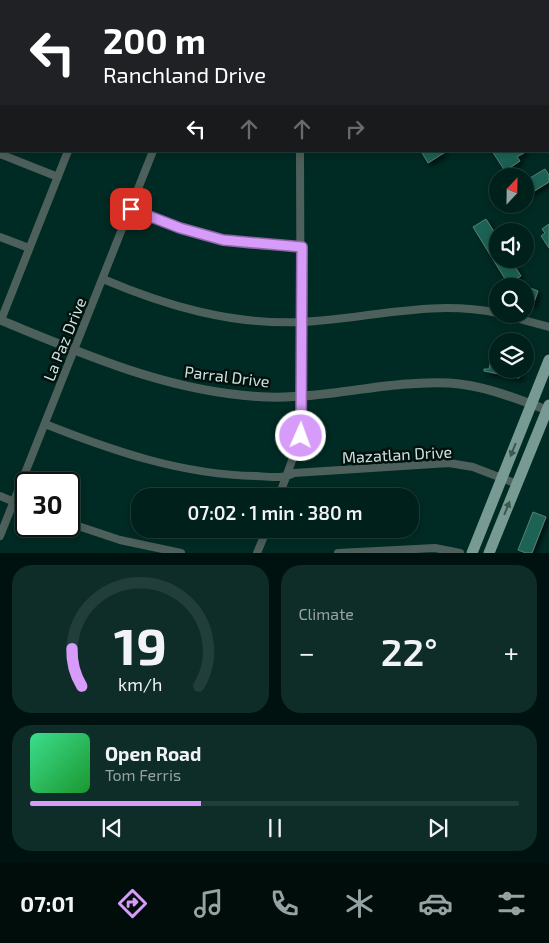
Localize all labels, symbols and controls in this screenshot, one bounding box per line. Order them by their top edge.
text: 200 m [103,19,206,61]
icon: left [20,20,85,85]
text: Ranchland Drive [103,61,266,87]
icon: left [182,115,210,143]
icon: ahead [235,115,263,143]
icon: ahead [288,115,316,143]
icon: right [341,115,369,143]
north arrow [489,168,534,212]
map controls [489,168,534,378]
pin [110,188,152,230]
icon: arrive [117,195,145,223]
button: sound [489,223,534,268]
button: search [489,278,534,323]
street label: La Paz Drive [39,294,89,384]
button: layers [489,333,534,378]
street label: Parral Drive [183,361,271,391]
position arrow [274,409,326,461]
street label: Mazatlan Drive [341,442,453,466]
one-way arrow [509,443,517,458]
speed limit sign: 30 [15,472,80,537]
one-way arrow [503,500,511,515]
text: 07:02 · 1 min · 380 m [187,501,363,524]
text: Climate [299,604,354,623]
text: 19 [114,613,167,675]
text: 22° [381,628,438,674]
text: − [299,635,315,669]
text: + [504,635,519,669]
text: km/h [118,673,162,695]
text: Open Road [105,742,201,765]
text: Tom Ferris [105,765,181,784]
icon: previous [98,814,126,842]
icon: pause [261,814,289,842]
icon: next [424,814,452,842]
icon: directions [115,886,150,921]
icon: music [191,886,226,921]
icon: phone [267,886,302,921]
icon: climate [342,886,377,921]
icon: car [418,886,453,921]
icon: filters [494,886,529,921]
text: 07:01 [20,890,75,916]

